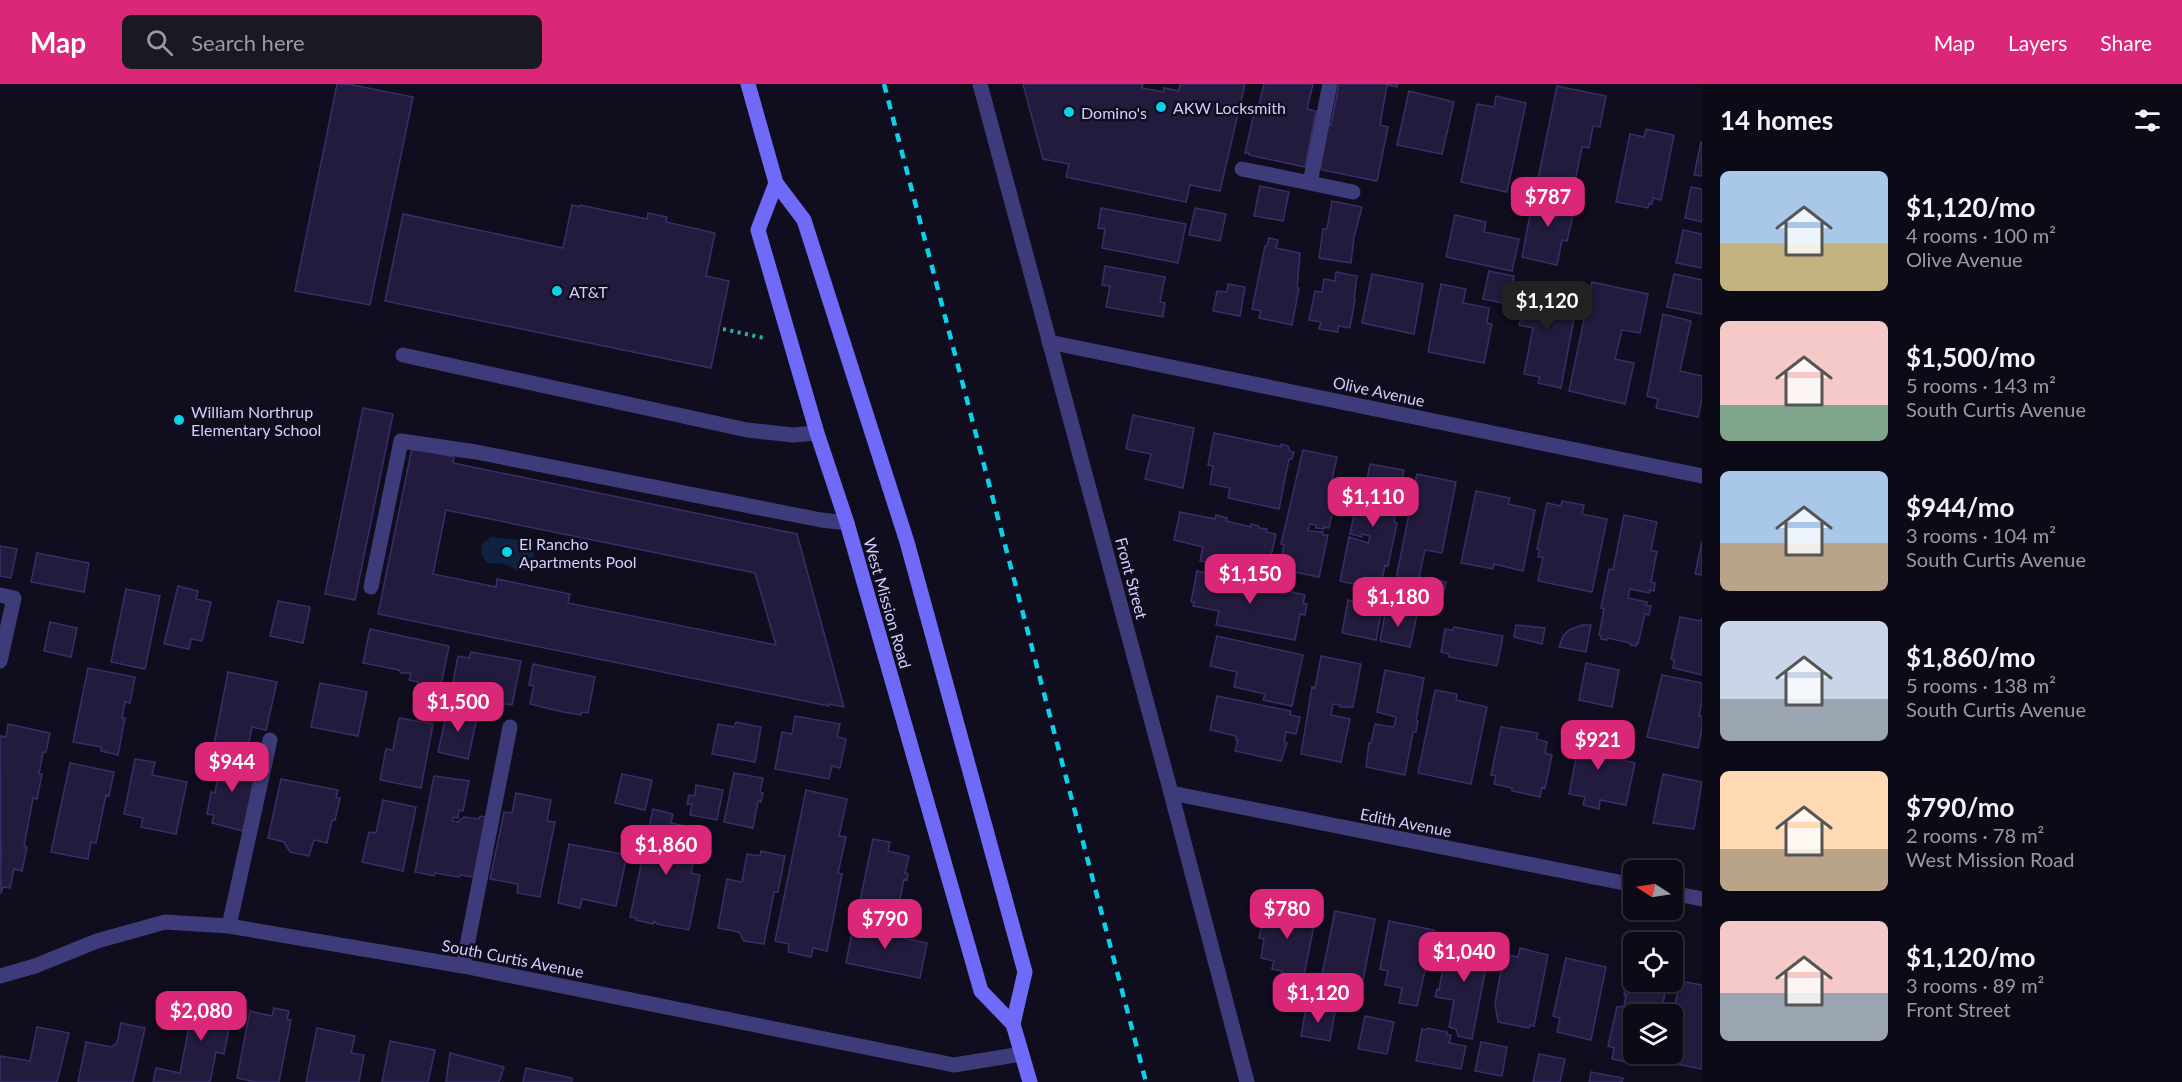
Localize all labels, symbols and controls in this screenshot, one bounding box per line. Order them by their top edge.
search box [122,15,542,69]
text: Map [30,25,86,59]
icon: search [143,26,176,59]
text: Search here [191,29,305,56]
text: Map [1934,30,1975,55]
text: Layers [2008,30,2067,55]
text: Share [2100,30,2152,55]
place label: AKW Locksmith [1173,98,1286,117]
marker: AKW Locksmith [1154,100,1168,114]
place label: Domino's [1081,103,1147,122]
text: 14 homes [1720,104,1833,136]
icon: filters [2131,104,2164,137]
marker: Domino's [1062,105,1076,119]
pin: $787 [1512,177,1584,228]
text: $787 [1525,184,1571,208]
text: $1,120/mo [1906,191,2036,223]
icon: home [1768,195,1840,267]
text: 4 rooms · 100 m² [1906,223,2056,247]
text: Olive Avenue [1906,247,2023,271]
pin: $1,120 [1498,281,1596,332]
place label: AT&T [569,282,608,301]
marker: AT&T [550,284,564,298]
text: $1,120 [1516,288,1578,312]
text: $1,500/mo [1906,341,2036,373]
icon: home [1768,345,1840,417]
street label: Olive Avenue [1331,372,1427,410]
text: 5 rooms · 143 m² [1906,373,2056,397]
text: South Curtis Avenue [1906,397,2086,421]
place label: William Northrup Elementary School [191,402,321,439]
marker: William Northrup Elementary School [172,413,186,427]
pin: $1,110 [1324,477,1422,528]
text: $1,110 [1342,484,1404,508]
text: $944/mo [1906,491,2014,523]
icon: home [1768,495,1840,567]
text: 3 rooms · 104 m² [1906,523,2056,547]
place label: El Rancho Apartments Pool [519,534,637,571]
street label: Front Street [1112,535,1152,621]
street label: West Mission Road [860,536,916,670]
marker: El Rancho Apartments Pool [500,545,514,559]
text: South Curtis Avenue [1906,547,2086,571]
pin: $1,150 [1201,554,1299,605]
text: $1,150 [1219,561,1281,585]
pin: $1,180 [1349,577,1447,628]
text: $1,180 [1367,584,1429,608]
text: $1,860/mo [1906,641,2036,673]
icon: home [1768,645,1840,717]
text: 5 rooms · 138 m² [1906,673,2056,697]
pin: $1,500 [409,682,507,733]
text: $1,500 [427,689,489,713]
text: South Curtis Avenue [1906,697,2086,721]
pin: $921 [1562,720,1634,771]
text: $921 [1575,727,1621,751]
pin: $944 [196,742,268,793]
text: $944 [209,749,255,773]
text: $790/mo [1906,791,2014,823]
icon: home [1768,795,1840,867]
street label: Edith Avenue [1359,804,1453,840]
text: 2 rooms · 78 m² [1906,823,2044,847]
pin: $1,860 [617,825,715,876]
text: $1,860 [635,832,697,856]
text: West Mission Road [1906,847,2074,871]
north arrow [1623,860,1683,920]
map controls [1623,860,1683,1064]
pin: $780 [1251,889,1323,940]
text: $780 [1264,896,1310,920]
pin: $790 [849,899,921,950]
text: $790 [862,906,908,930]
pin: $1,040 [1415,932,1513,983]
button: locate [1623,932,1683,992]
street label: South Curtis Avenue [441,935,585,981]
text: $1,040 [1433,939,1495,963]
text: $1,120/mo [1906,941,2036,973]
icon: home [1768,945,1840,1017]
pin: $1,120 [1269,973,1367,1024]
text: 3 rooms · 89 m² [1906,973,2044,997]
text: $1,120 [1287,980,1349,1004]
pin: $2,080 [152,991,250,1042]
text: Front Street [1906,997,2011,1021]
text: $2,080 [170,998,232,1022]
button: layers [1623,1004,1683,1064]

